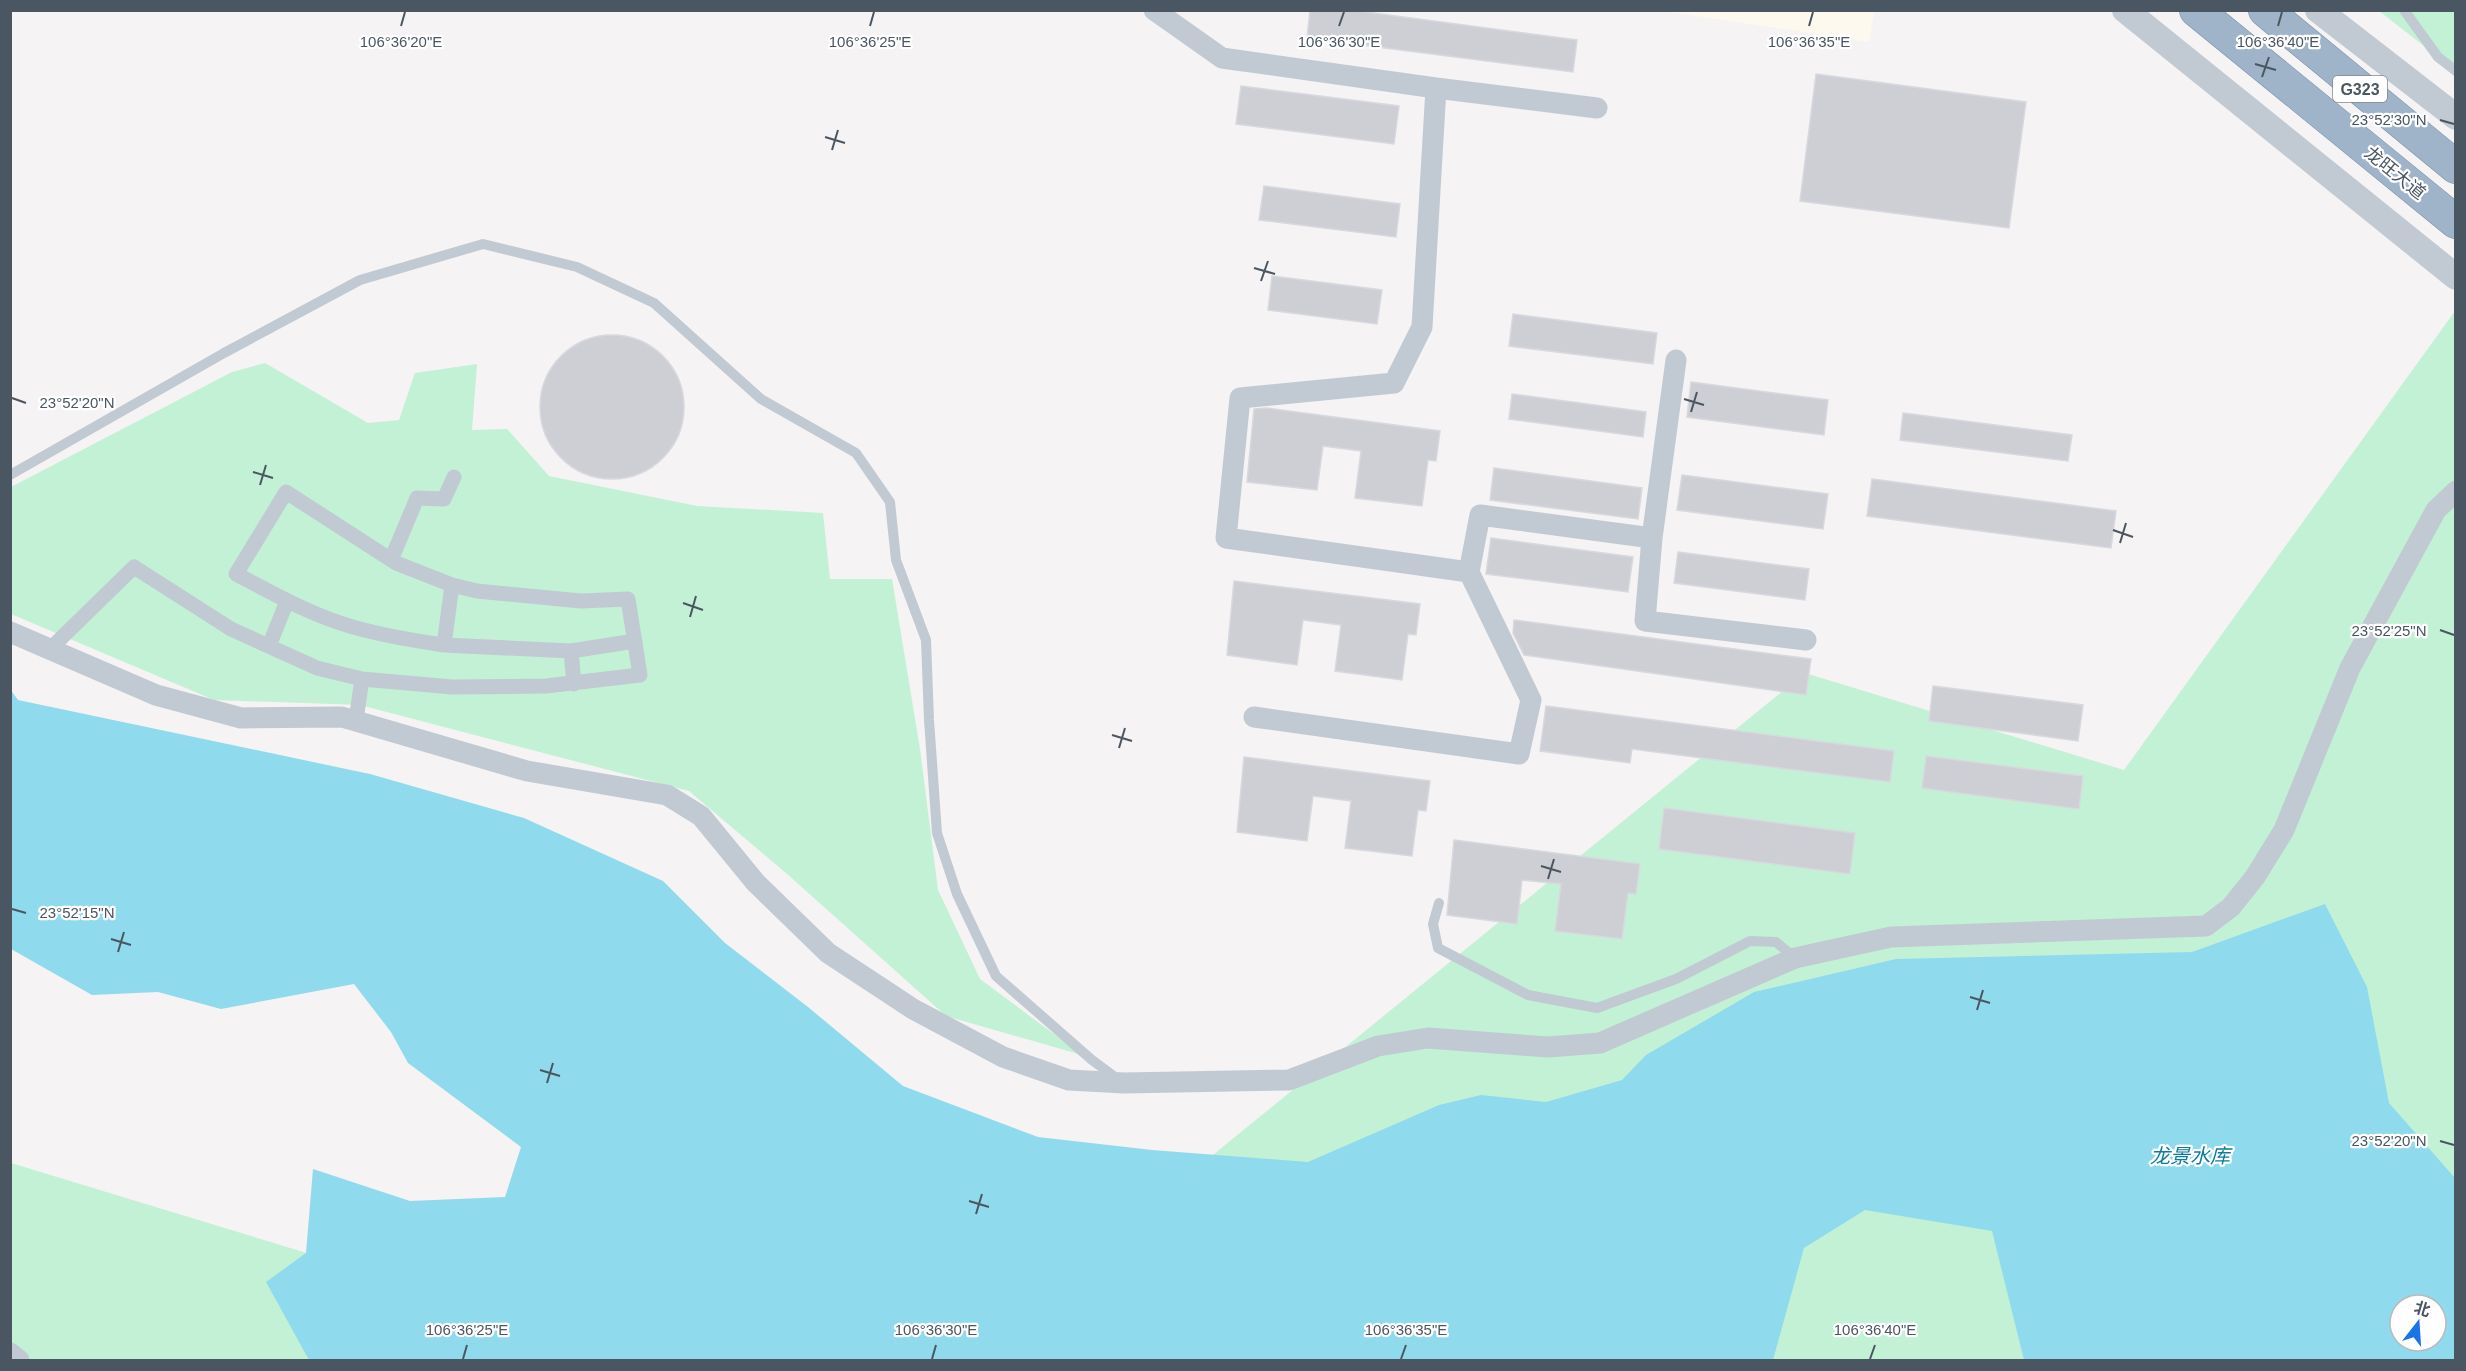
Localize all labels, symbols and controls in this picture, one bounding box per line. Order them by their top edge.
text: 106°36'20"E [360,33,442,50]
text: 106°36'25"E [829,33,911,50]
text: 106°36'30"E [1298,33,1380,50]
text: 106°36'35"E [1768,33,1850,50]
text: 106°36'40"E [2237,33,2319,50]
road number: G323 [2333,76,2387,102]
text: 23°52'30"N [2351,111,2427,128]
street label: 龙旺大道 [2361,143,2429,203]
text: 23°52'20"N [39,394,115,411]
text: 23°52'25"N [2351,622,2427,639]
text: 23°52'15"N [39,904,115,921]
text: 23°52'20"N [2351,1132,2427,1149]
water label: 龙景水库 [2150,1145,2233,1167]
north arrow [2388,1293,2448,1353]
text: 北 [2412,1299,2432,1320]
text: 106°36'25"E [426,1321,508,1338]
text: 106°36'30"E [895,1321,977,1338]
text: 106°36'35"E [1365,1321,1447,1338]
text: 106°36'40"E [1834,1321,1916,1338]

